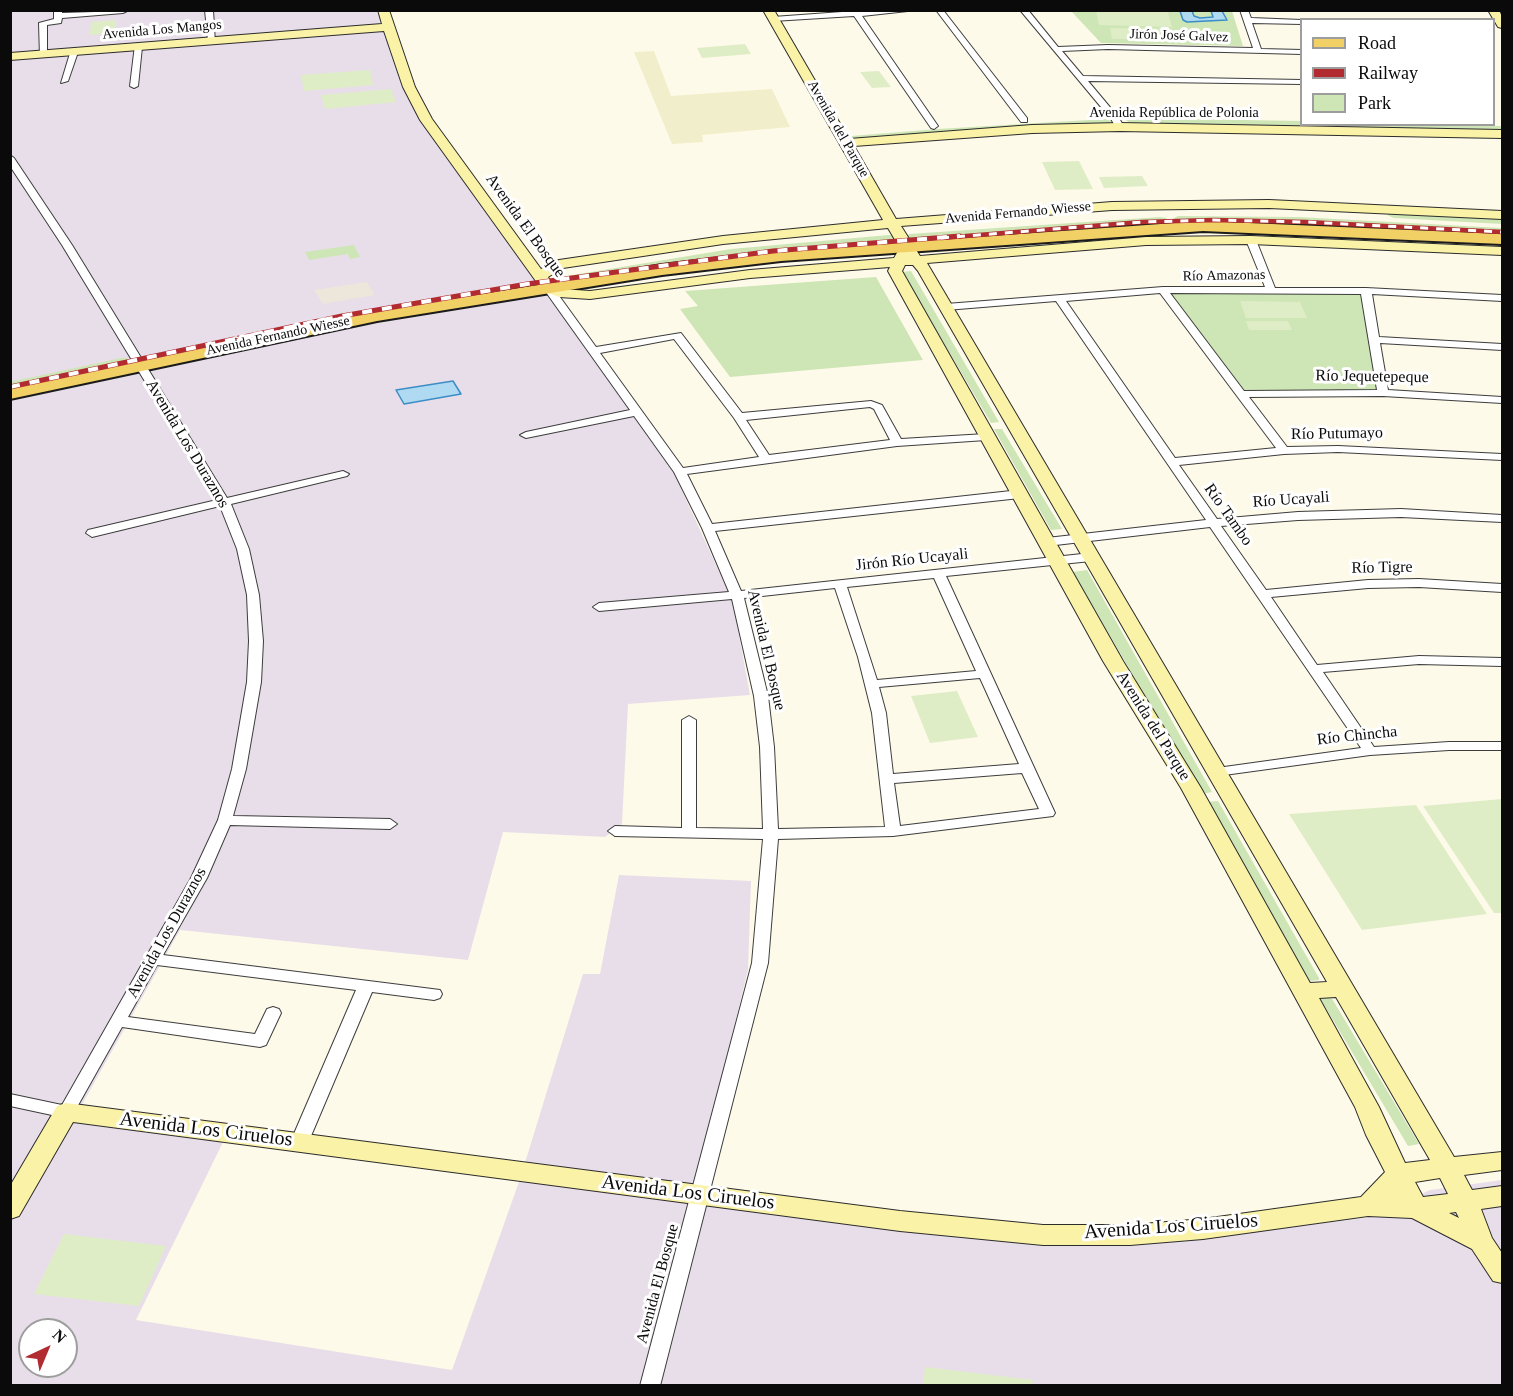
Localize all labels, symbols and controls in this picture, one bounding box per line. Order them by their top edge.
street label: Avenida Los Mangos [102,16,222,44]
legend [1300,18,1495,126]
street label: Jirón José Galvez [1129,26,1229,46]
text: Road [1358,33,1396,53]
text: Railway [1358,63,1418,83]
street label: Avenida del Parque [803,77,873,181]
text: Park [1358,93,1391,113]
street label: Avenida República de Polonia [1089,105,1259,121]
street label: Avenida El Bosque [481,171,569,281]
street label: Avenida Fernando Wiesse [944,198,1092,228]
street label: Río Amazonas [1182,267,1266,285]
street label: Avenida Fernando Wiesse [205,313,351,359]
street label: Río Jequetepeque [1315,366,1429,388]
street label: Avenida Los Duraznos [141,376,233,512]
street label: Río Putumayo [1291,424,1383,444]
street label: Río Tambo [1200,480,1256,550]
street label: Río Ucayali [1252,488,1330,512]
street label: Jirón Río Ucayali [855,545,969,575]
street label: Río Tigre [1351,558,1413,578]
street label: Avenida El Bosque [743,588,789,712]
street label: Avenida del Parque [1112,668,1194,784]
street label: Río Chincha [1316,722,1398,750]
street label: Avenida Los Duraznos [123,864,211,1002]
street label: Avenida Los Ciruelos [118,1107,294,1153]
street label: Avenida Los Ciruelos [600,1170,776,1216]
street label: Avenida Los Ciruelos [1083,1209,1259,1245]
street label: Avenida El Bosque [633,1222,683,1346]
north arrow [18,1318,78,1378]
text: N [49,1326,70,1346]

